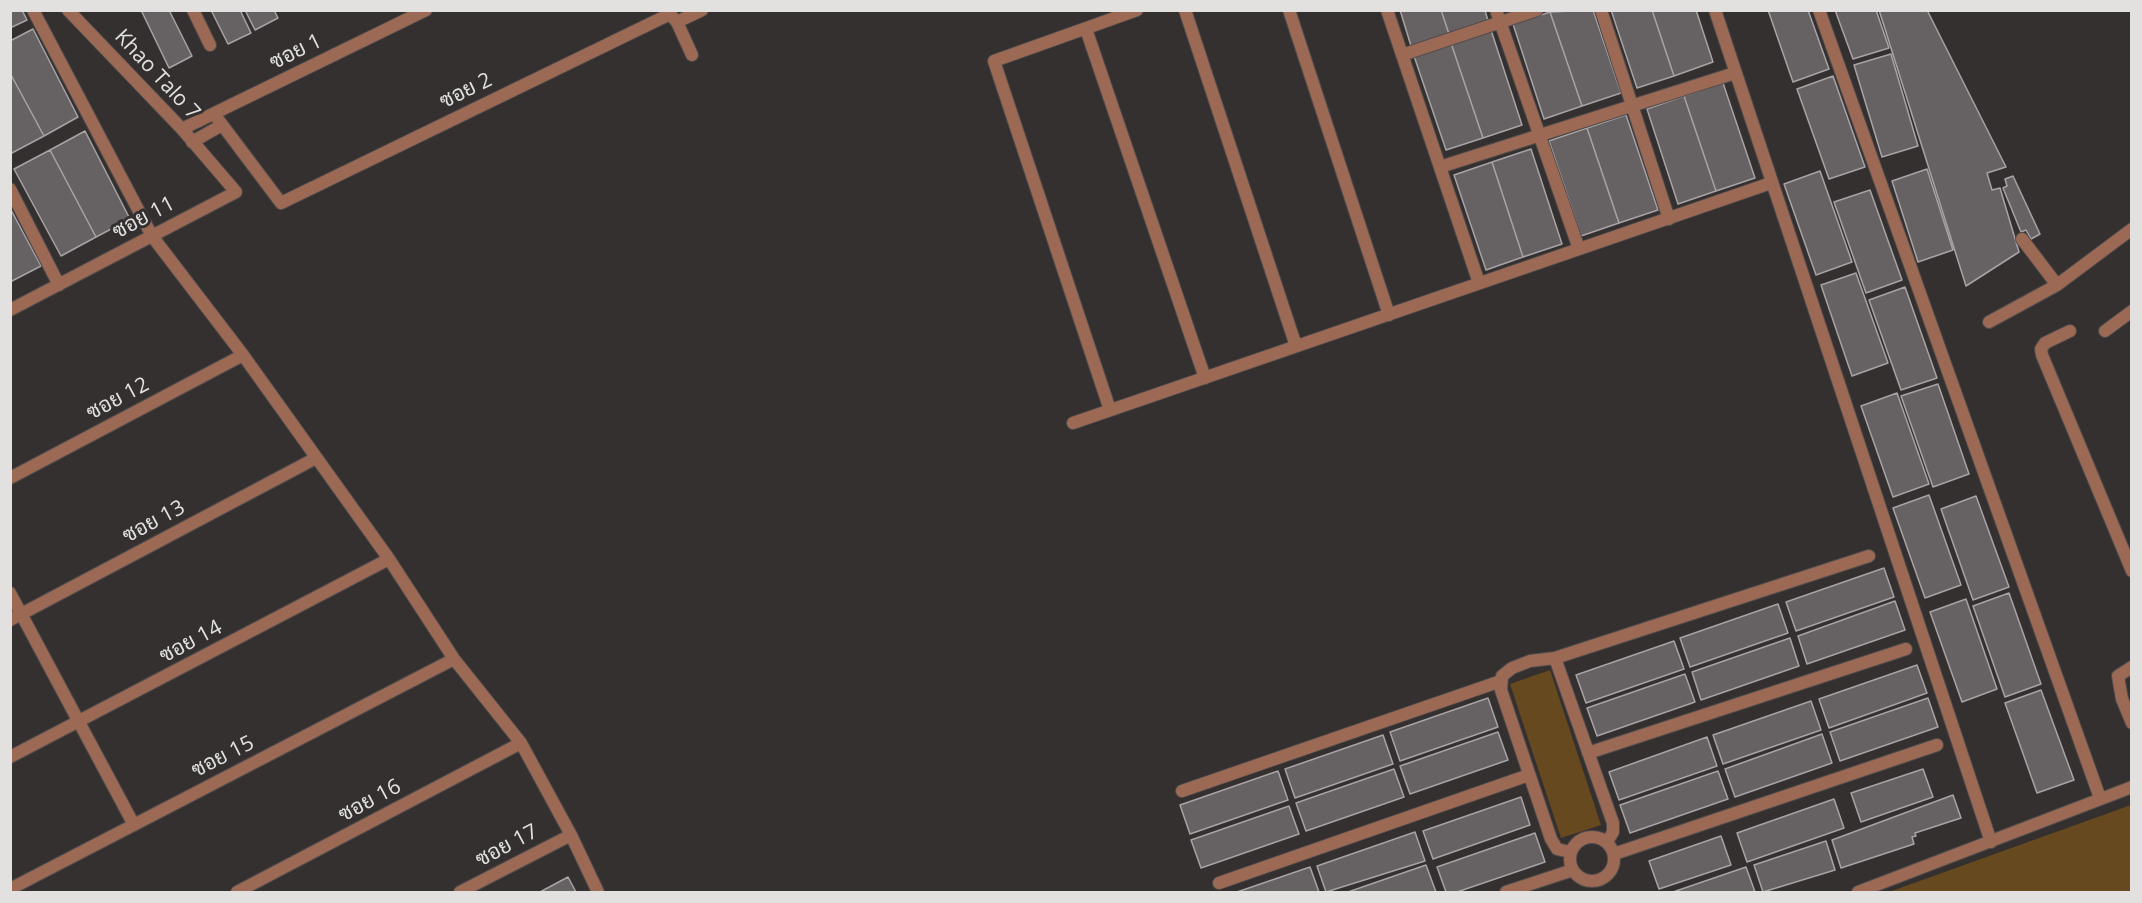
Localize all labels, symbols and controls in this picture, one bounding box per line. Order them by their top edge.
street label: Khao Talo 7 [109,25,205,125]
street label: ซอย 1 [266,29,326,75]
street label: ซอย 2 [436,68,496,114]
street label: ซอย 11 [109,191,179,245]
street label: ซอย 12 [83,372,153,426]
street label: ซอย 13 [119,495,189,549]
street label: ซอย 14 [156,615,226,669]
street label: ซอย 15 [188,731,258,783]
street label: ซอย 16 [335,774,405,828]
street label: ซอย 17 [472,819,542,873]

